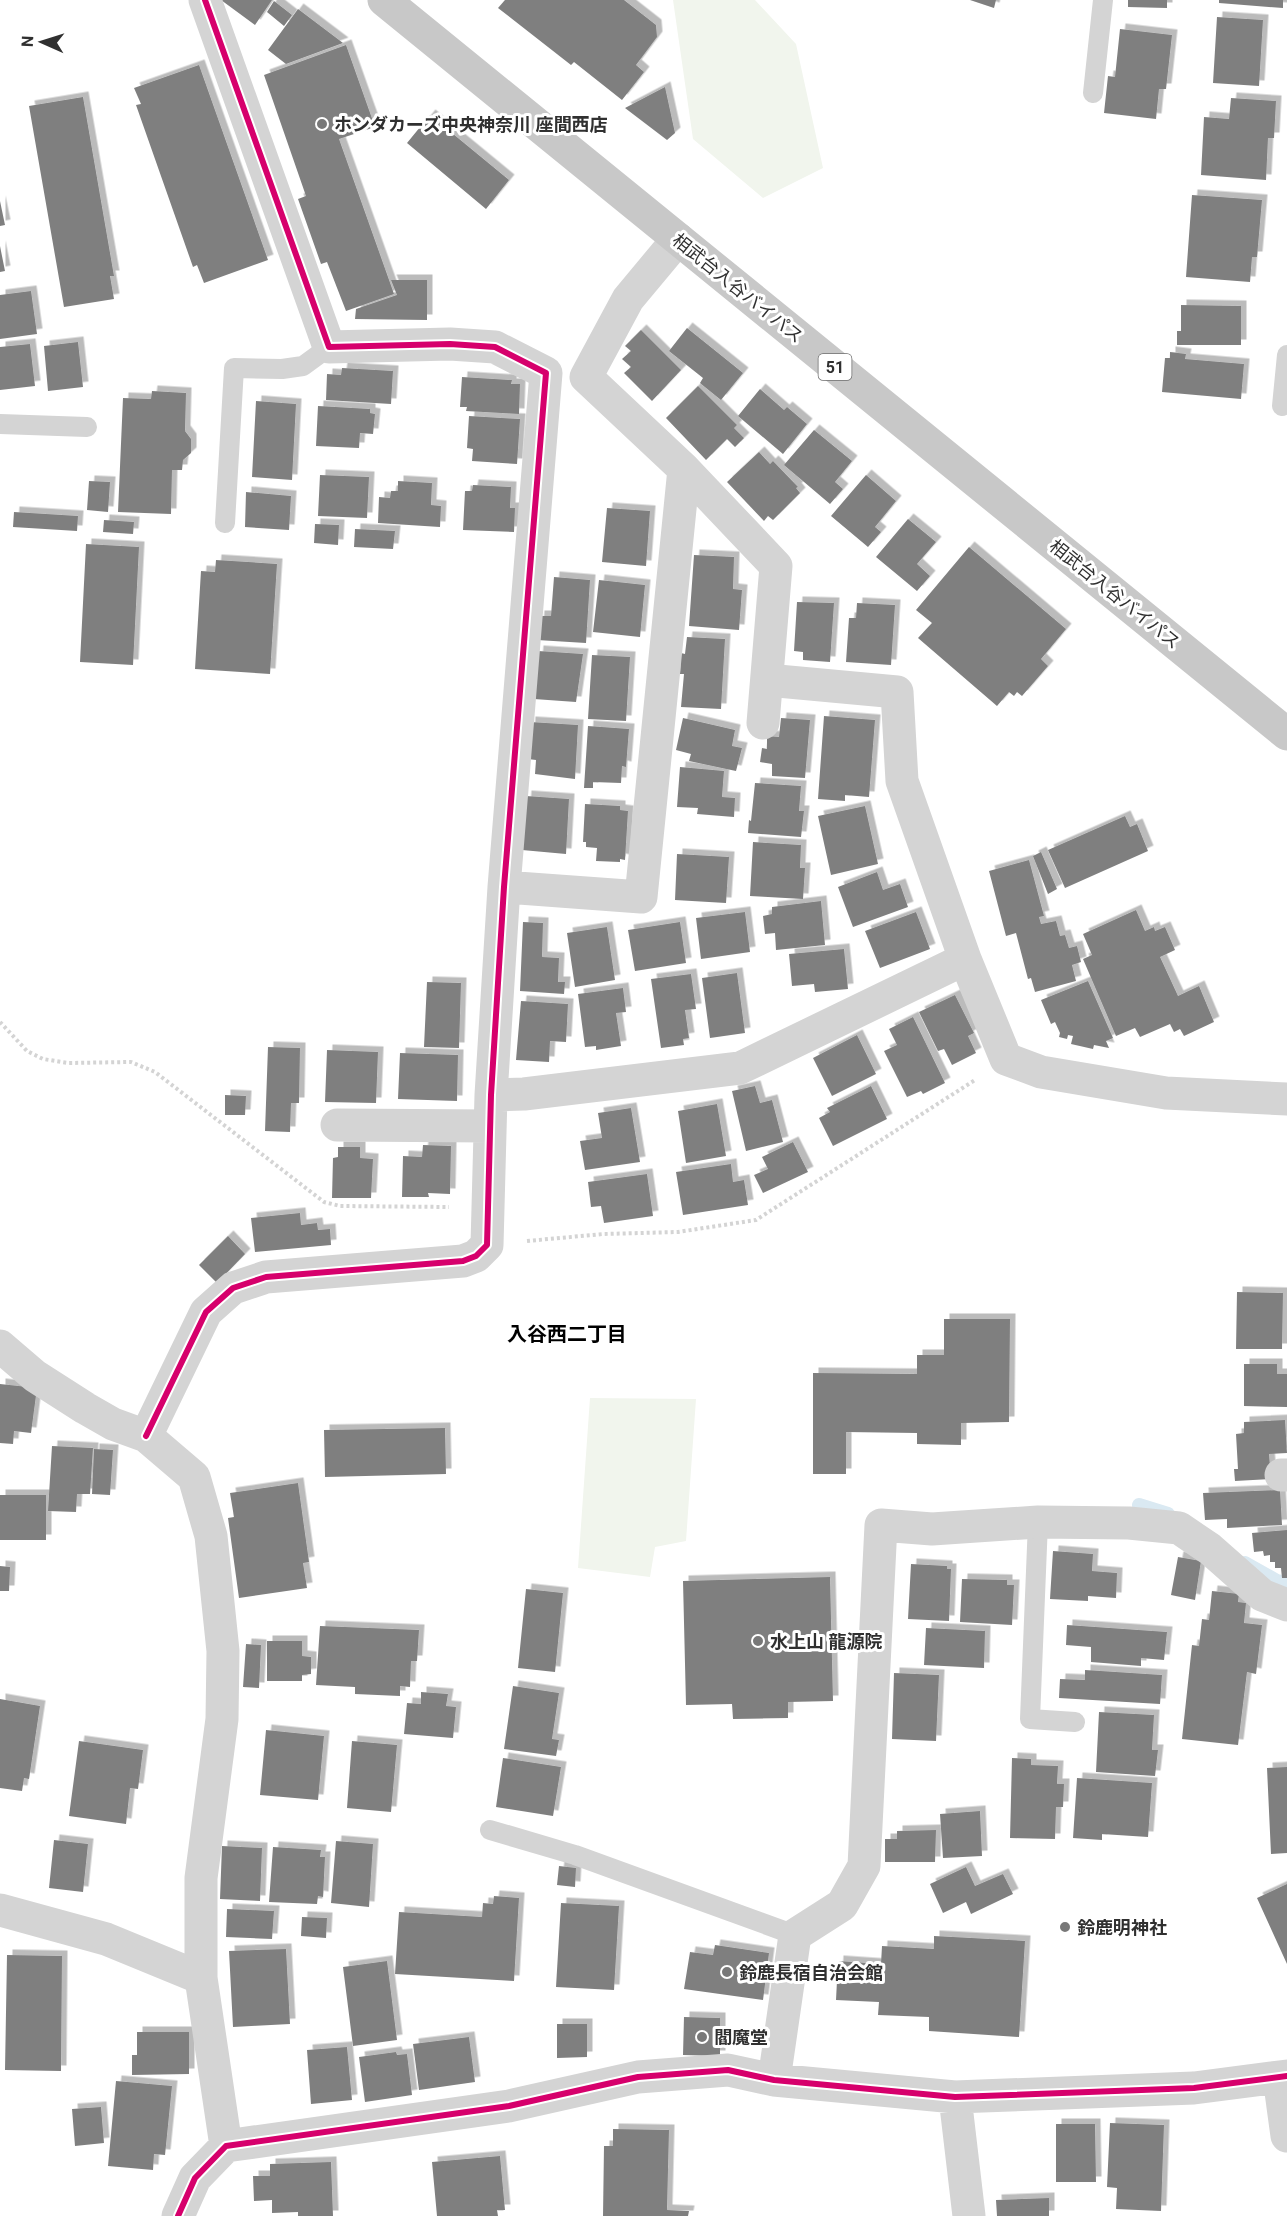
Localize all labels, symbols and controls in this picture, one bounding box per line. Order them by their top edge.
north arrow [12,12,72,72]
text: N [18,35,37,47]
place label: ホンダカーズ中央神奈川 座間西店 [334,114,608,135]
marker: ホンダカーズ中央神奈川 座間西店 [315,117,329,131]
street label: 相武台入谷バイパス [669,229,807,347]
road number: 51 [818,354,852,380]
street label: 相武台入谷バイパス [1046,535,1184,653]
district label: 入谷西二丁目 [507,1322,627,1346]
place label: 水上山 龍源院 [770,1631,882,1652]
marker: 水上山 龍源院 [751,1634,765,1648]
place label: 鈴鹿明神社 [1077,1917,1167,1938]
marker: 鈴鹿明神社 [1058,1920,1072,1934]
place label: 鈴鹿長宿自治会館 [739,1962,883,1983]
marker: 鈴鹿長宿自治会館 [720,1965,734,1979]
place label: 閻魔堂 [714,2027,768,2048]
marker: 閻魔堂 [695,2030,709,2044]

